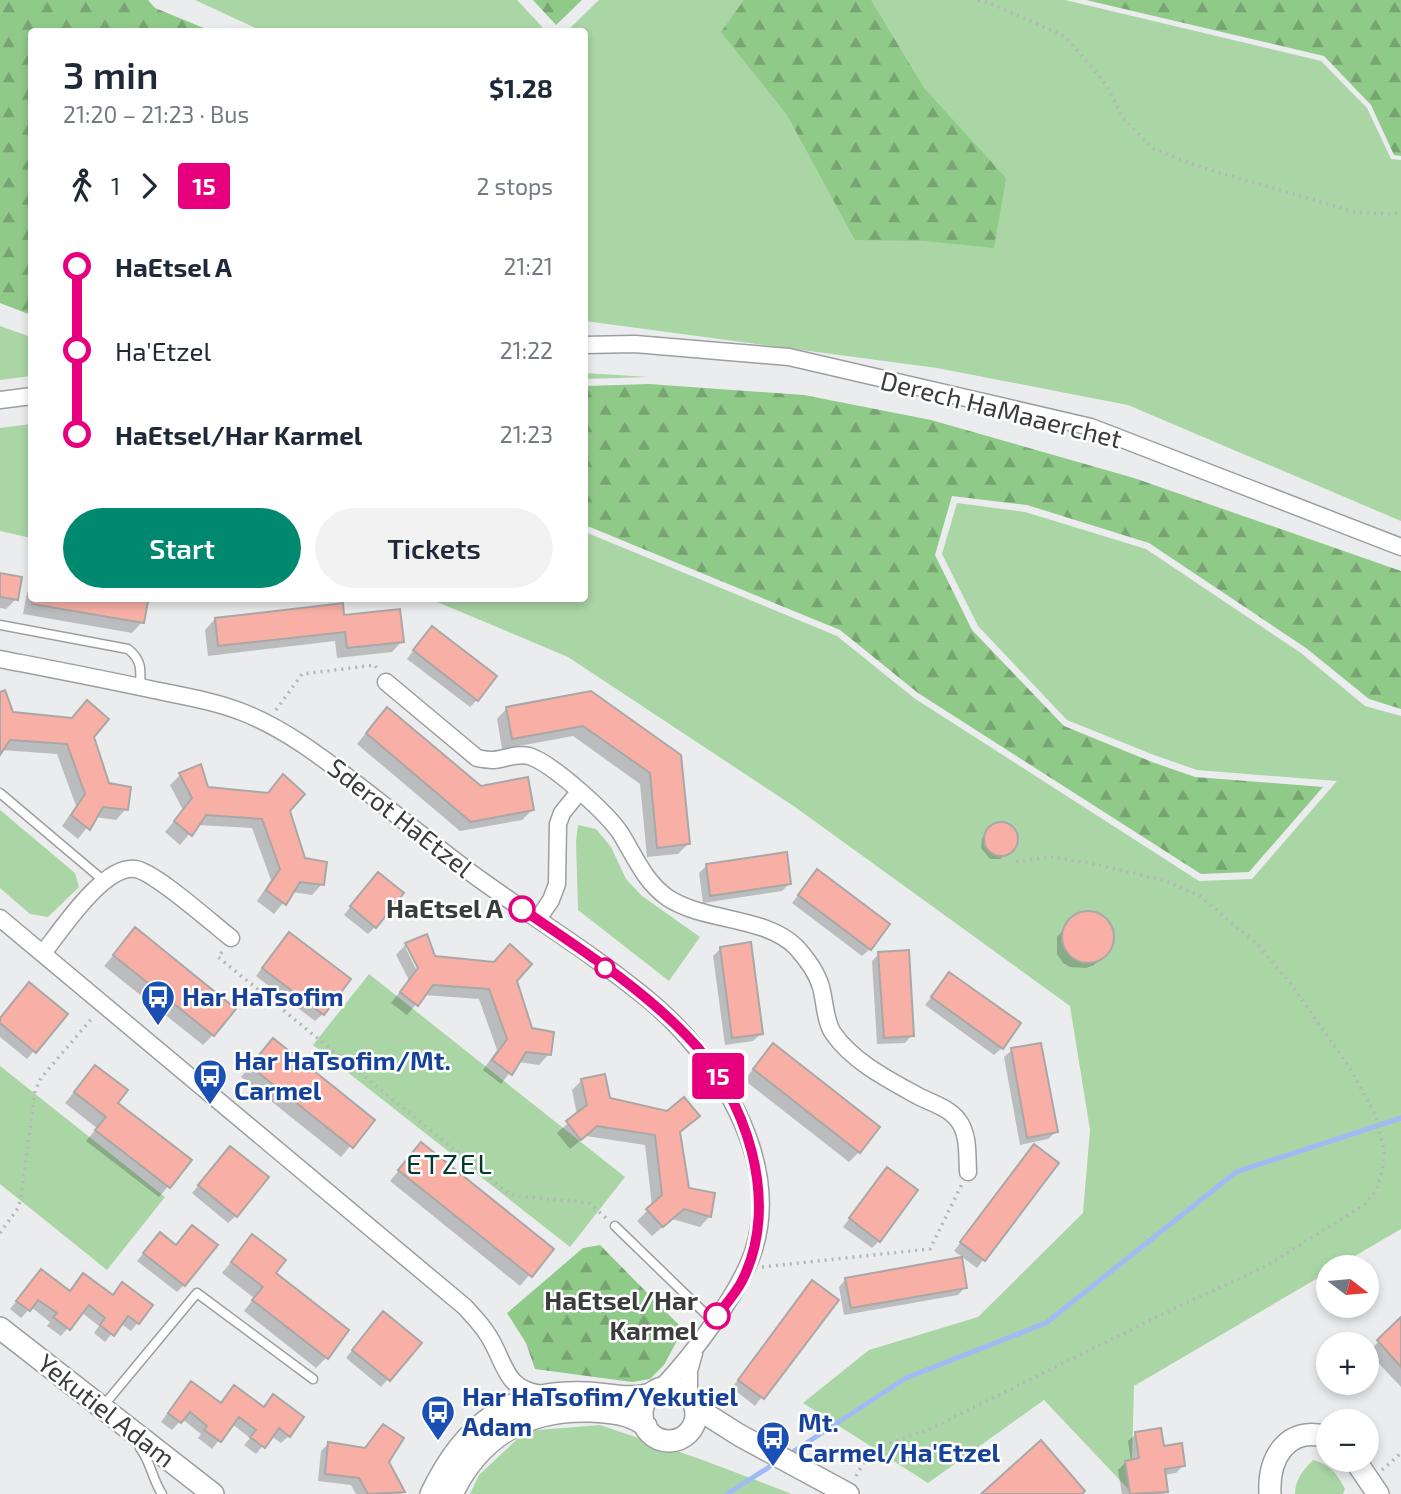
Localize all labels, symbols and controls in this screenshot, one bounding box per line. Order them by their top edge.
text: 3 min [63,51,159,97]
text: $1.28 [489,72,553,103]
text: 21:20 – 21:23 · Bus [63,100,249,128]
icon: walk [63,167,101,205]
icon: forward [130,167,168,205]
text: 15 [192,171,216,200]
text: 1 [111,172,120,200]
text: 2 stops [476,172,553,200]
text: HaEtsel A [115,251,232,282]
text: 21:21 [503,252,553,280]
text: Ha'Etzel [115,335,211,366]
text: 21:22 [500,336,553,364]
street label: Derech HaMaaerchet [877,364,1125,454]
text: HaEtsel/Har Karmel [115,419,362,450]
text: 21:23 [500,420,553,448]
button: Start [63,508,301,588]
button: Tickets [315,508,553,588]
street label: Sderot HaEtzel [322,751,480,883]
place label: HaEtsel A [386,892,503,923]
marker: HaEtsel A [509,896,535,922]
unlabelled marker [595,958,615,978]
bus stop icon: Har HaTsofim [139,978,177,1027]
place label: Har HaTsofim [182,980,344,1011]
place label: Har HaTsofim/Mt. Carmel [234,1044,451,1105]
line badge: 15 [686,1053,750,1099]
bus stop icon: Har HaTsofim/Mt. Carmel [191,1057,229,1106]
text: 15 [706,1061,730,1090]
district label: ETZEL [406,1146,494,1180]
north arrow [1316,1255,1379,1318]
map controls [1316,1255,1379,1472]
place label: HaEtsel/Har Karmel [544,1284,698,1345]
marker: HaEtsel/Har Karmel [704,1303,730,1329]
button: + [1316,1332,1379,1395]
street label: Yekutiel Adam [32,1347,182,1473]
place label: Har HaTsofim/Yekutiel Adam [462,1380,738,1441]
bus stop icon: Har HaTsofim/Yekutiel Adam [419,1393,457,1442]
place label: Mt. Carmel/Ha'Etzel [798,1406,1001,1467]
button: − [1316,1409,1379,1472]
bus stop icon: Mt. Carmel/Ha'Etzel [754,1419,792,1468]

